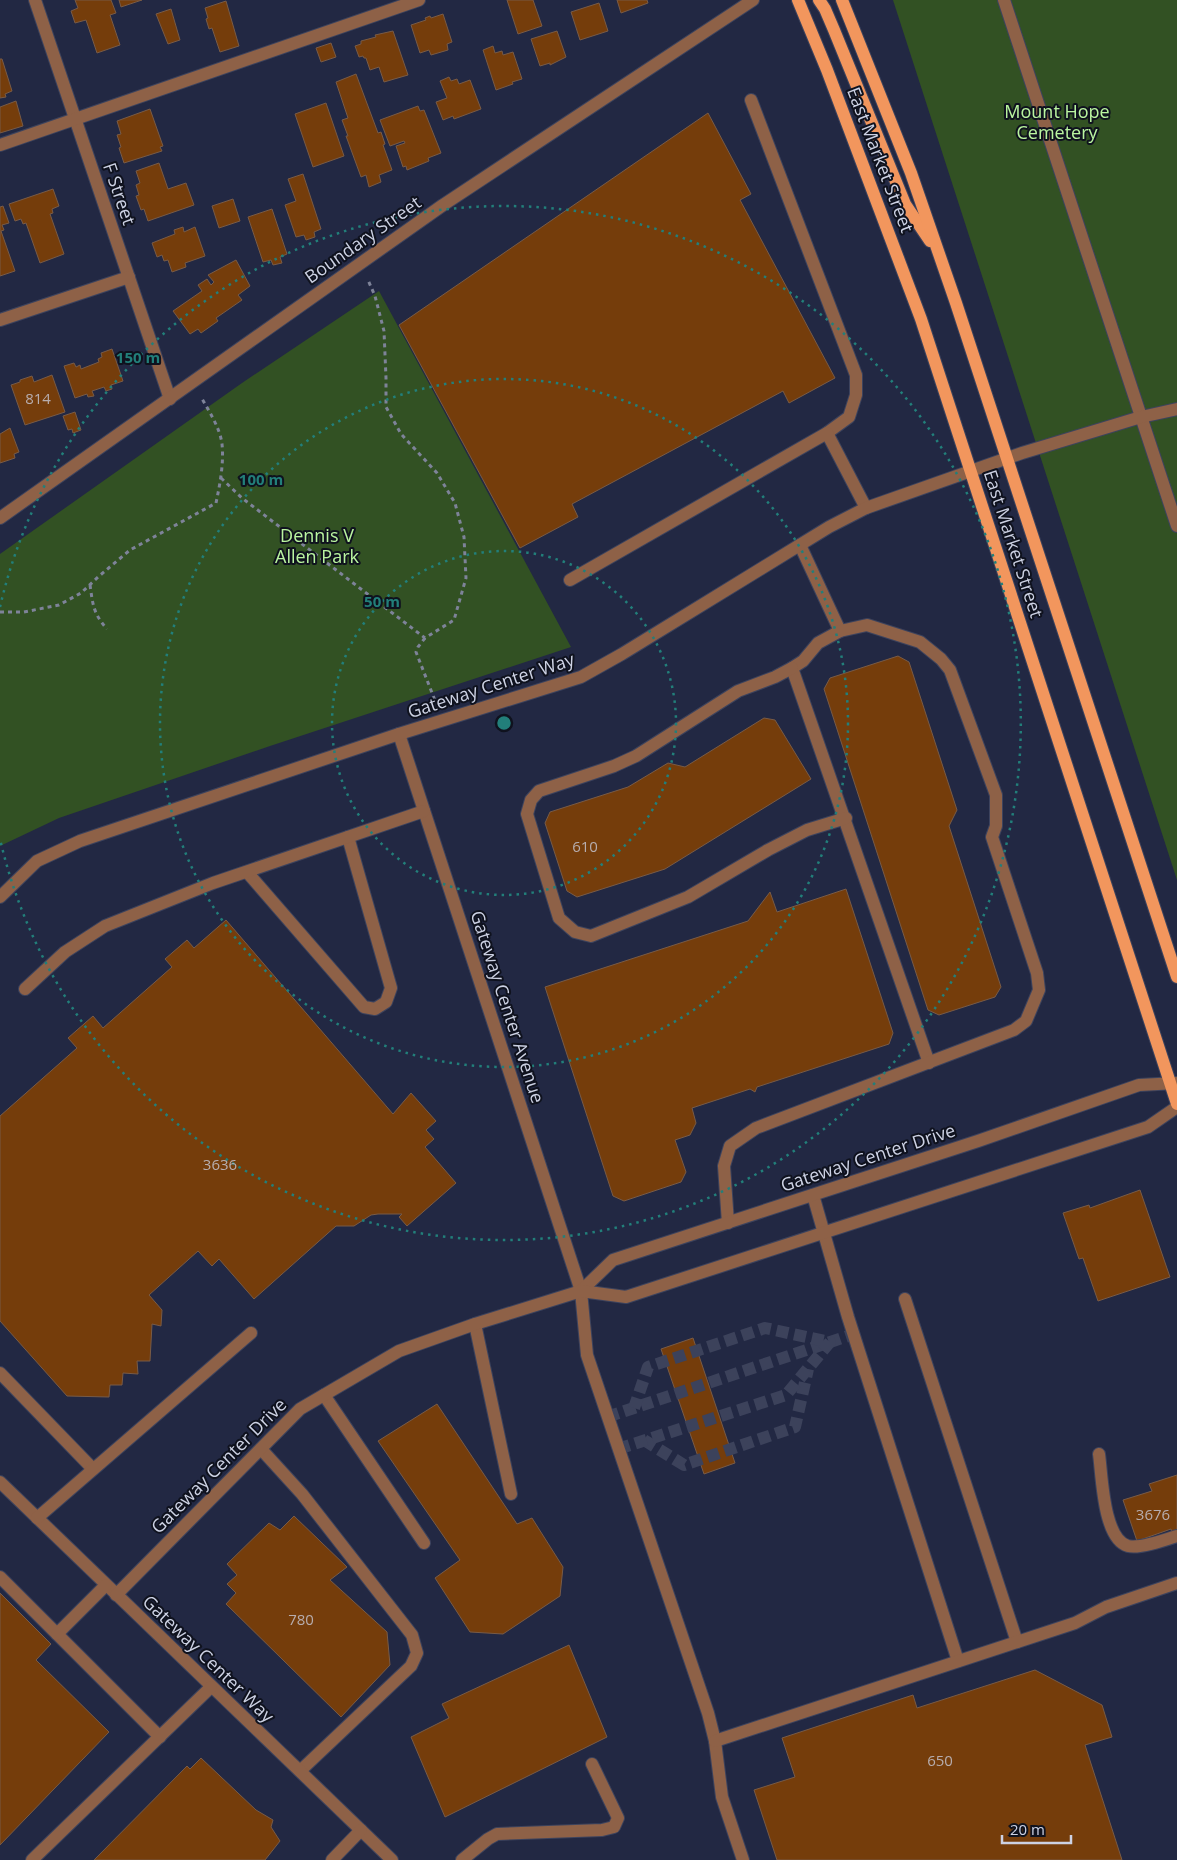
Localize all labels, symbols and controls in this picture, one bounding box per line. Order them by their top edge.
street label: East Market Street [842,83,920,236]
park label: Mount Hope Cemetery [1004,99,1110,144]
street label: F Street [98,159,142,228]
street label: Boundary Street [299,190,425,288]
text: 150 m [116,347,160,367]
house number: 814 [25,388,51,408]
street label: East Market Street [979,467,1049,621]
text: 100 m [239,469,283,489]
park label: Dennis V Allen Park [275,523,360,568]
text: 50 m [364,591,400,611]
street label: Gateway Center Way [404,646,578,723]
centre of rings [495,714,513,732]
house number: 610 [572,836,598,856]
street label: Gateway Center Avenue [465,907,550,1106]
street label: Gateway Center Drive [777,1117,958,1197]
house number: 3636 [203,1154,237,1174]
street label: Gateway Center Drive [145,1392,291,1538]
house number: 3676 [1136,1504,1170,1524]
street label: Gateway Center Way [138,1589,280,1728]
house number: 780 [288,1609,314,1629]
house number: 650 [927,1750,953,1770]
scale bar [1002,1812,1071,1844]
text: 20 m [1010,1819,1045,1839]

